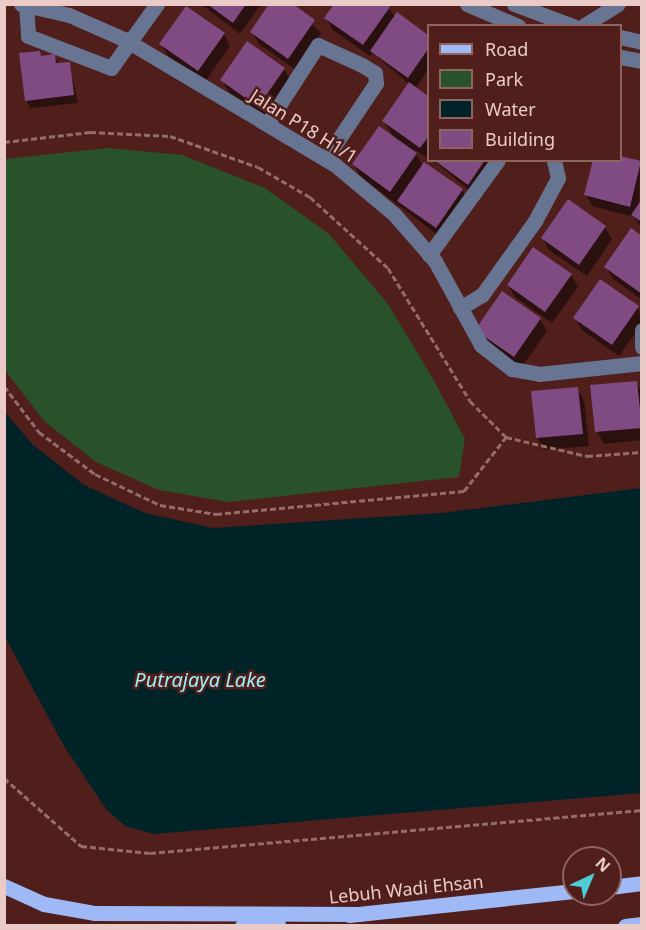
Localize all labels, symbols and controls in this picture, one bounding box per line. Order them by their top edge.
legend [427,24,622,162]
text: Road [485,37,528,61]
text: Park [485,67,523,91]
street label: Jalan P18 H1/1 [246,84,362,168]
text: Water [485,97,536,121]
text: Building [485,127,555,151]
water label: Putrajaya Lake [134,667,266,691]
north arrow [562,846,622,906]
text: N [591,852,615,877]
street label: Lebuh Wadi Ehsan [328,870,484,908]

